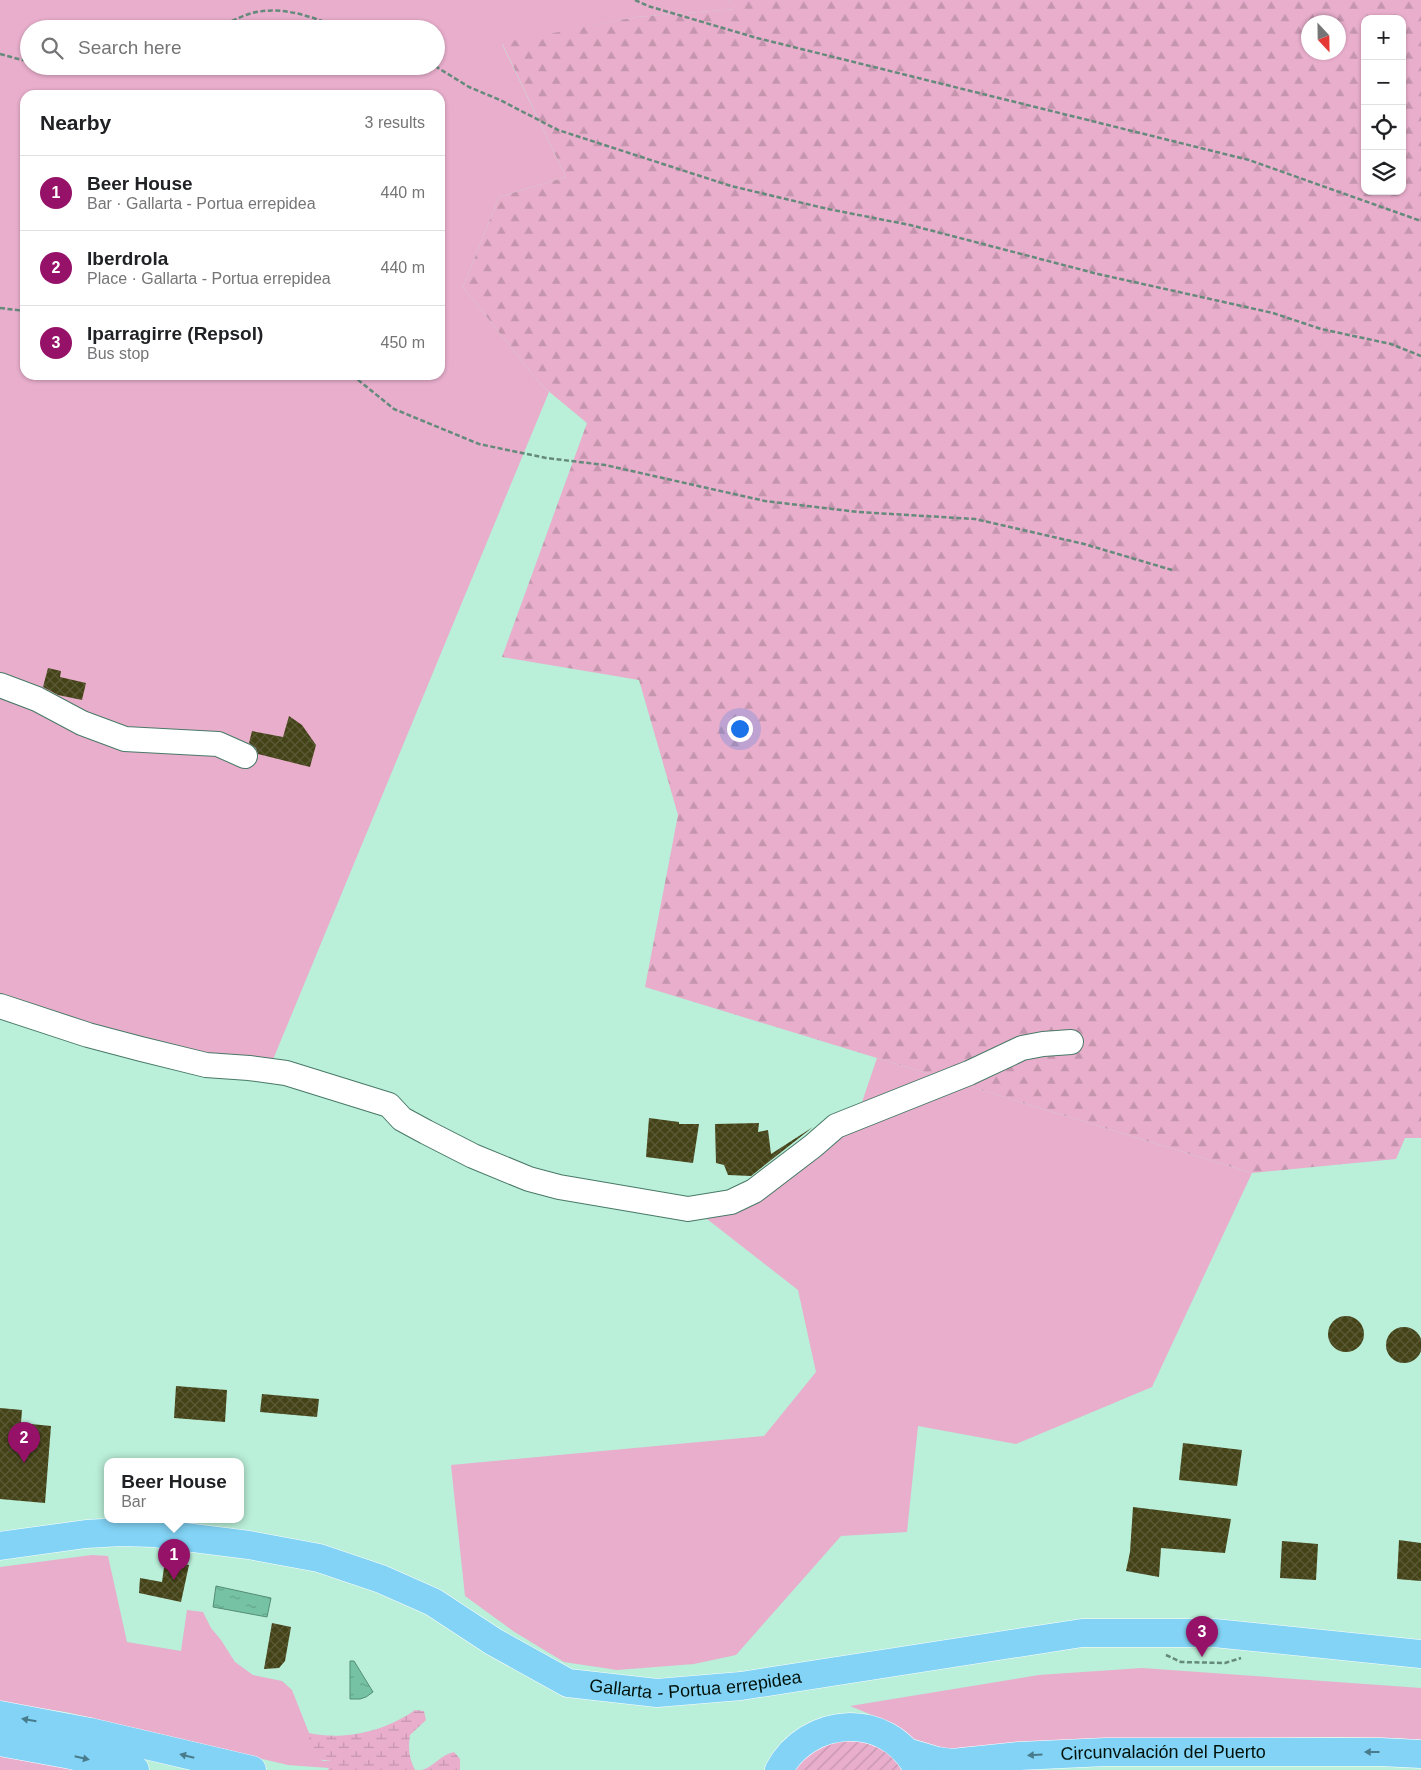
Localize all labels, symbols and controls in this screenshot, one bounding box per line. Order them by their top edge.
north arrow [1301,15,1346,60]
map controls [1361,15,1406,195]
button: + [1361,15,1406,60]
search box [20,20,445,75]
icon: search [38,34,66,62]
text: Search here [78,37,182,58]
button: − [1361,60,1406,105]
button: locate [1361,105,1406,150]
text: Nearby [40,111,111,134]
text: 3 results [365,114,425,131]
button: layers [1361,150,1406,195]
text: Beer House [87,173,193,194]
text: 1 [52,184,60,201]
text: 440 m [381,184,425,201]
text: Bar · Gallarta - Portua errepidea [87,195,316,212]
text: Iberdrola [87,248,168,269]
text: 2 [52,259,60,276]
text: 440 m [381,259,425,276]
text: Place · Gallarta - Portua errepidea [87,270,331,287]
text: Iparragirre (Repsol) [87,323,263,344]
text: 3 [52,334,60,351]
text: 450 m [381,334,425,351]
text: Bus stop [87,345,149,362]
your location [727,716,753,742]
pin: 2 [8,1422,40,1463]
popup [104,1458,244,1523]
text: Beer House [121,1471,227,1492]
text: Bar [121,1493,146,1510]
pin: 1 [158,1539,190,1580]
pin: 3 [1186,1616,1218,1657]
street label: Gallarta - Portua errepidea [588,1667,804,1703]
one-way arrow [20,1716,36,1724]
street label: Circunvalación del Puerto [1060,1742,1266,1764]
one-way arrow [1364,1748,1380,1756]
one-way arrow [180,1751,195,1759]
one-way arrow [1027,1752,1043,1760]
one-way arrow [75,1754,90,1762]

